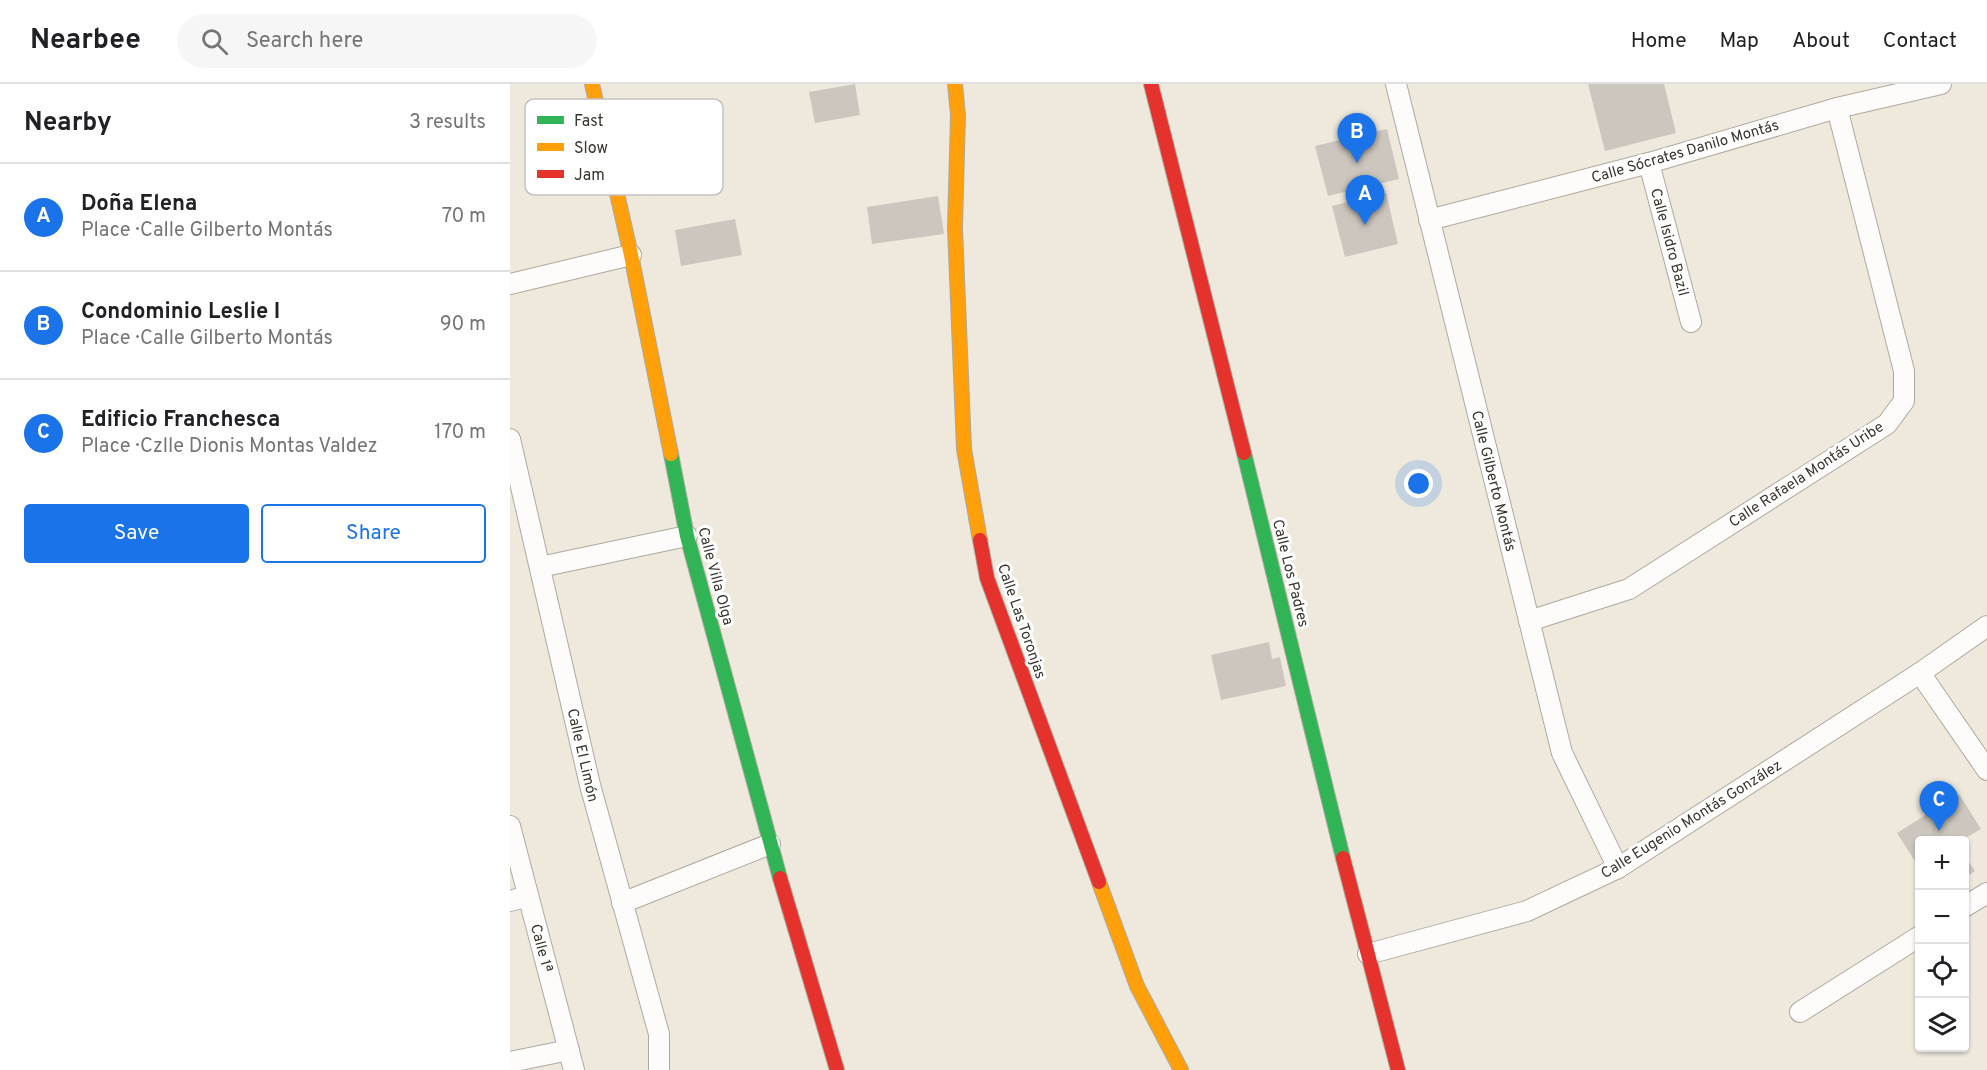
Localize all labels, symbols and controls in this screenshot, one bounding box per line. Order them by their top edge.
search box [177,14,597,68]
text: Nearbee [30,23,141,59]
icon: search [198,25,231,58]
text: Search here [246,28,363,55]
text: Home [1631,28,1687,55]
text: Map [1720,28,1759,55]
text: About [1792,28,1850,55]
text: Contact [1883,28,1957,55]
legend [525,99,723,195]
text: Nearby [24,107,112,140]
text: 3 results [409,110,486,136]
text: Fast [574,112,604,132]
pin: B [1338,113,1376,163]
street label: Calle Sócrates Danilo Montás [1589,117,1781,188]
text: Slow [574,139,608,159]
text: Jam [574,166,605,186]
pin: A [1346,176,1384,225]
street label: Calle Isidro Bazil [1645,186,1692,298]
text: Doña Elena [81,191,197,218]
text: A [36,204,51,230]
text: 70 m [442,204,486,230]
text: Place · Calle Gilberto Montás [81,218,333,244]
text: Condominio Leslie I [81,299,280,326]
text: B [37,312,50,338]
text: 90 m [440,312,486,338]
text: Place · Calle Gilberto Montás [81,326,333,352]
text: Edificio Franchesca [81,407,280,434]
street label: Calle Gilberto Montás [1466,409,1519,554]
street label: Calle Rafaela Montás Uribe [1726,418,1888,532]
text: C [37,420,50,446]
text: 170 m [434,420,486,446]
text: Place · Czlle Dionis Montas Valdez [81,434,378,460]
your location [1404,469,1433,498]
button: Save [24,504,249,563]
button: Share [261,504,486,563]
street label: Calle Los Padres [1267,518,1312,629]
street label: Calle Villa Olga [692,525,737,627]
street label: Calle Las Toronjas [992,561,1049,681]
street label: Calle El Limón [562,707,602,804]
street label: Calle Eugenio Montás González [1598,757,1786,884]
pin: C [1920,782,1958,831]
map controls [1915,836,1969,1052]
button: + [1915,836,1969,890]
button: − [1915,890,1969,944]
street label: Calle 1ª [525,922,556,975]
button: locate [1915,944,1969,998]
button: layers [1915,998,1969,1052]

